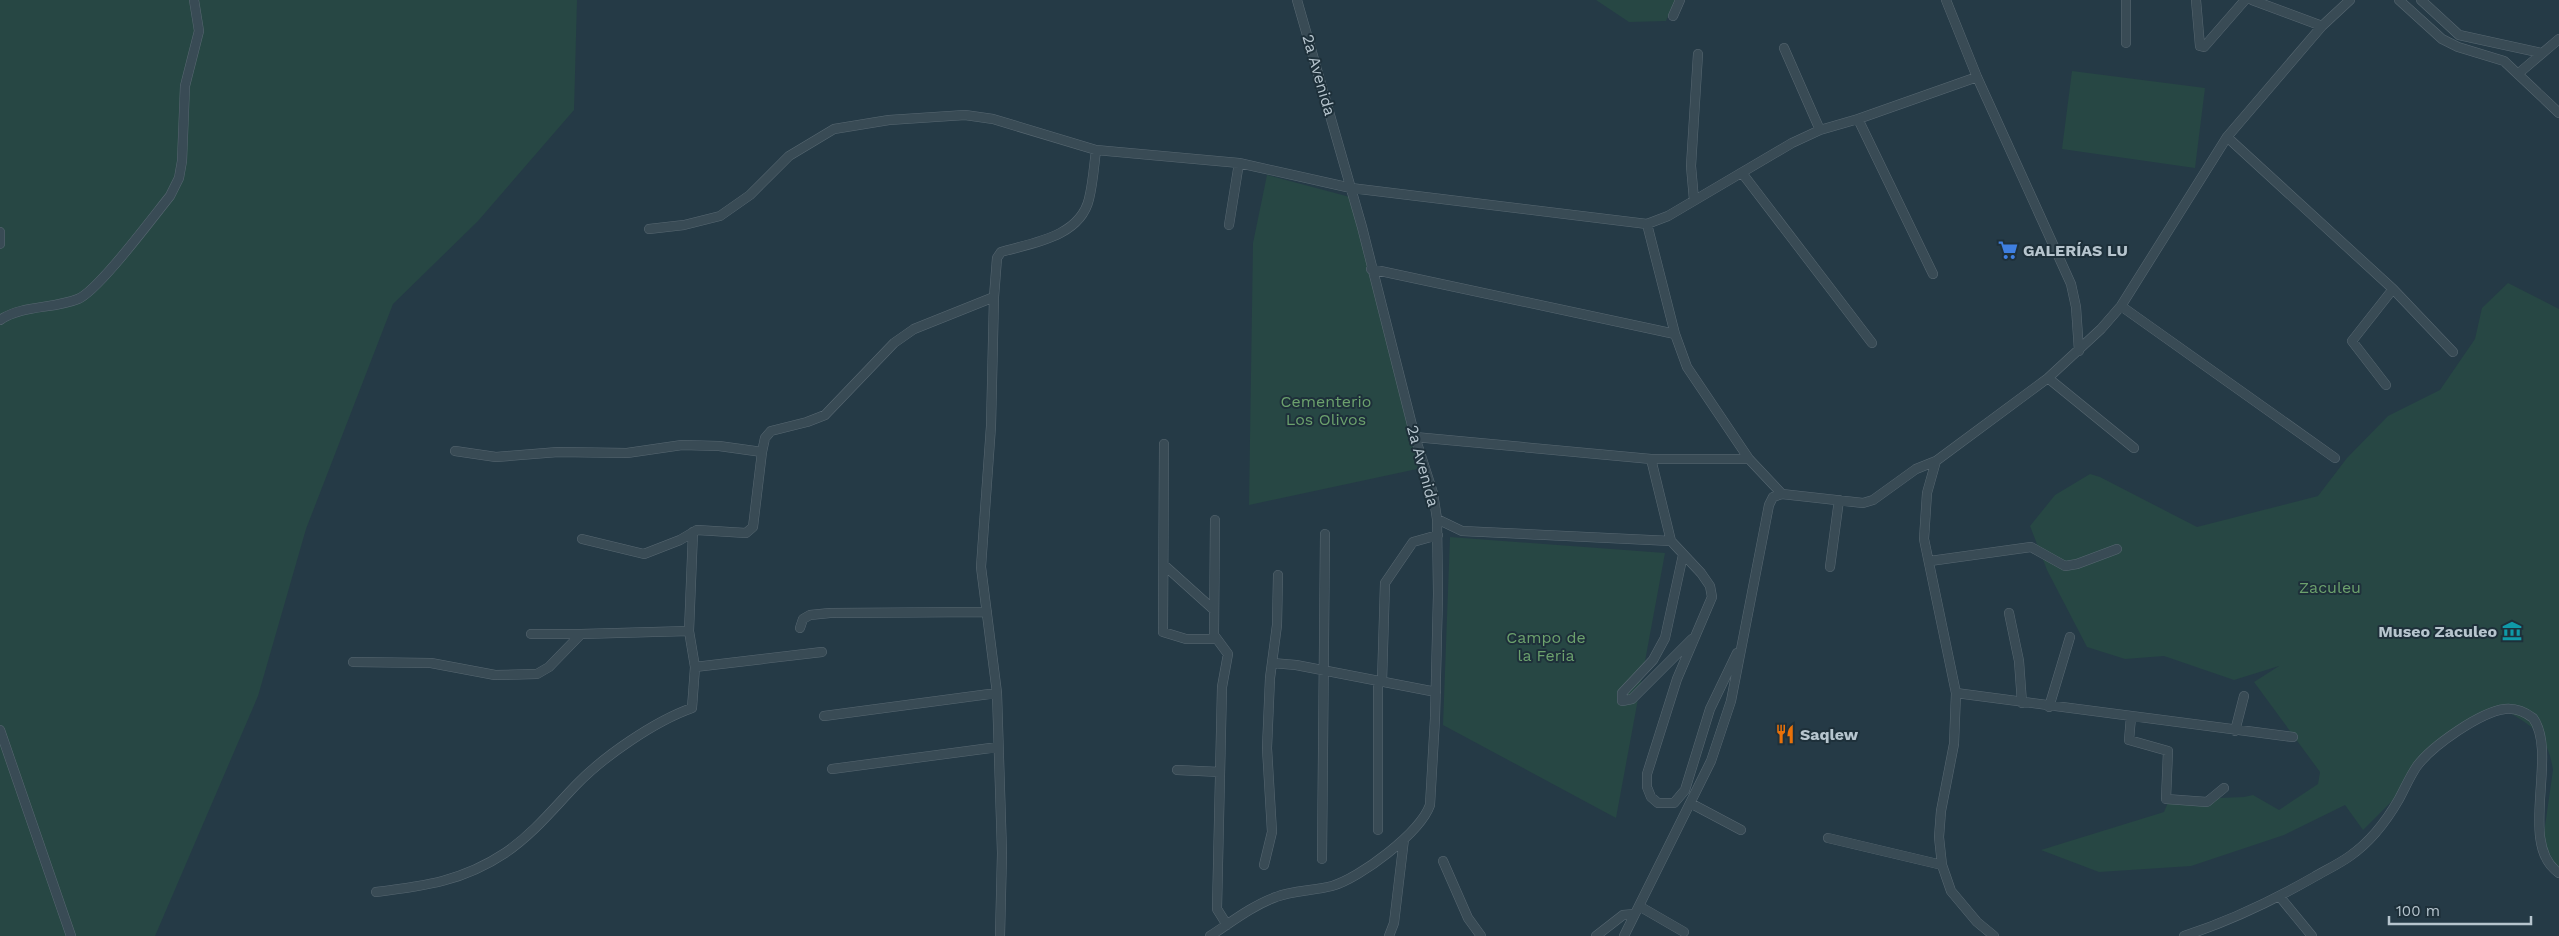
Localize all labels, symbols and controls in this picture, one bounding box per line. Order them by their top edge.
street label: 2a Avenida [1298,32,1340,118]
supermarket icon: GALERÍAS LU [1997,239,2019,261]
place label: GALERÍAS LU [2023,241,2128,260]
park label: Cementerio Los Olivos [1281,392,1371,429]
street label: 2a Avenida [1403,423,1443,509]
park label: Zaculeu [2299,578,2361,597]
museum icon: Museo Zaculeo [2501,620,2523,642]
place label: Museo Zaculeo [2378,622,2497,641]
park label: Campo de la Feria [1506,628,1586,665]
restaurant icon: Saqlew [1774,723,1796,745]
place label: Saqlew [1800,725,1859,744]
scale bar [2389,894,2532,926]
text: 100 m [2396,902,2440,920]

